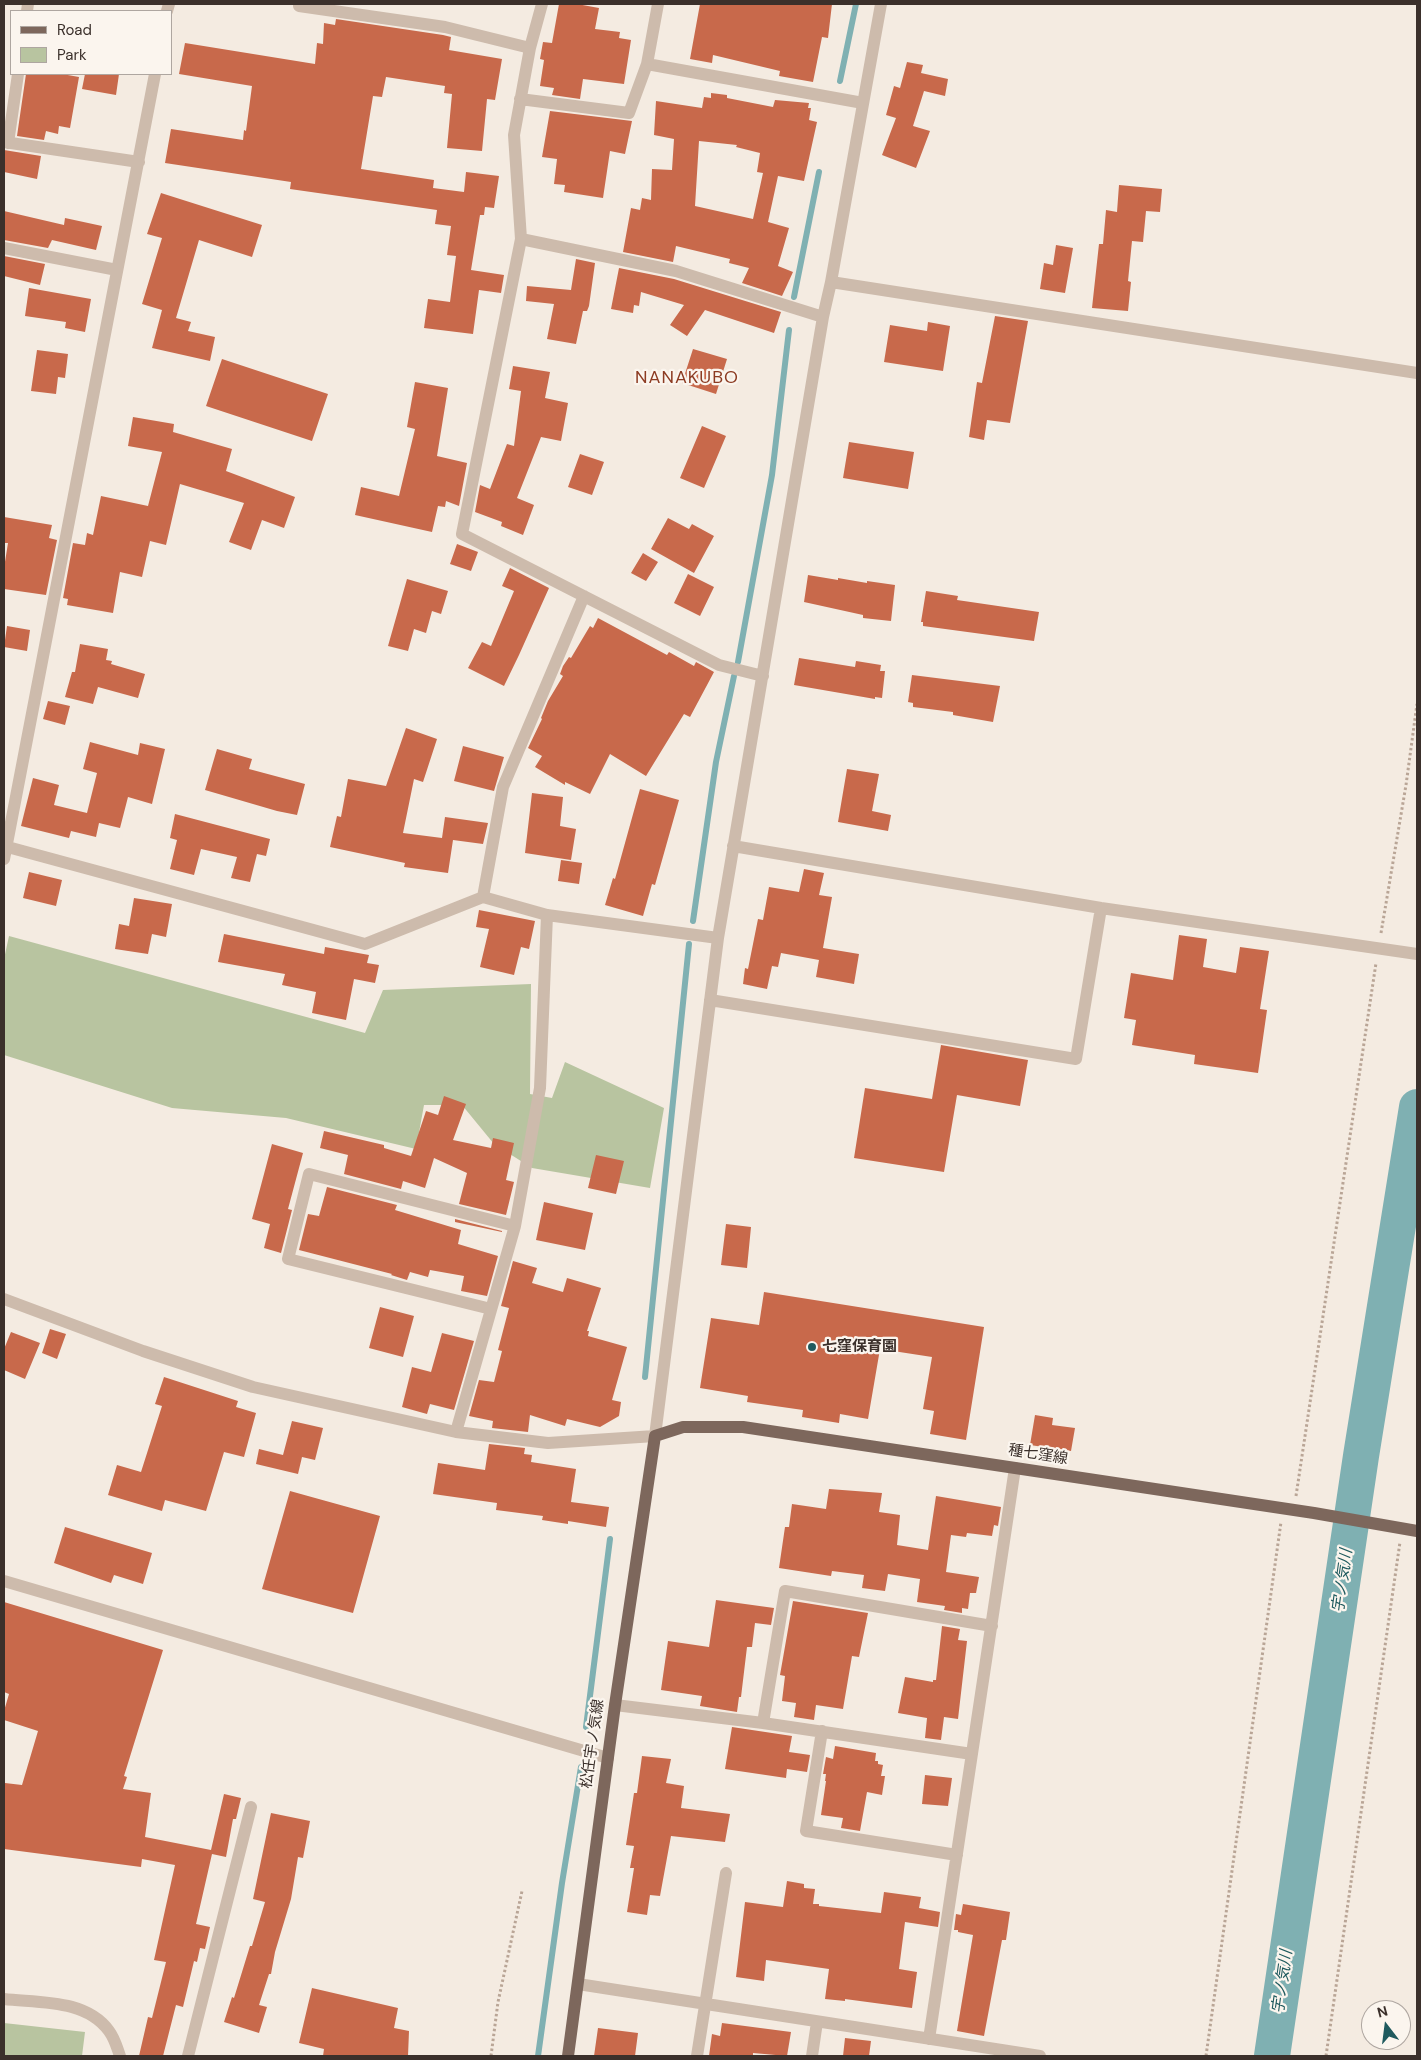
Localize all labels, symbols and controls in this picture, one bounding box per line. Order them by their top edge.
legend [10,10,172,75]
text: Road [57,20,92,40]
text: Park [57,45,87,65]
district label: NANAKUBO [634,367,740,389]
place label: 七窪保育園 [822,1338,897,1356]
marker: 七窪保育園 [806,1341,818,1353]
street label: 種七窪線 [1007,1441,1069,1469]
water label: 宇ノ気川 [1329,1548,1357,1614]
street label: 松任宇ノ気線 [578,1698,608,1790]
water label: 宇ノ気川 [1269,1949,1297,2015]
north arrow [1361,2000,1411,2050]
text: N [1375,2001,1390,2021]

